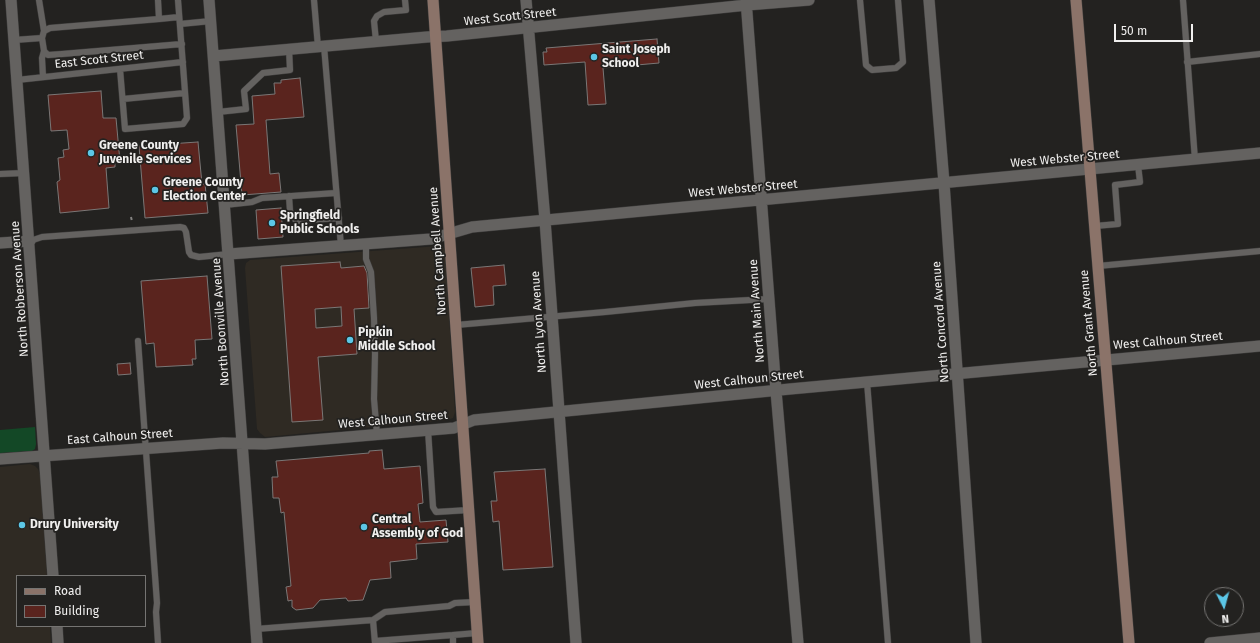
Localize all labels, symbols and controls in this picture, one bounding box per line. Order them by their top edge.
street label: West Scott Street [463,5,557,29]
scale bar [1116,16,1195,42]
text: 50 m [1121,24,1147,38]
place label: Saint Joseph School [602,43,671,71]
street label: East Scott Street [54,48,144,72]
marker: Saint Joseph School [589,52,599,62]
place label: Greene County Juvenile Services [99,139,191,167]
street label: West Webster Street [1010,147,1120,171]
marker: Greene County Juvenile Services [86,148,96,158]
place label: Greene County Election Center [163,176,246,204]
street label: West Webster Street [688,177,798,201]
marker: Greene County Election Center [150,185,160,195]
street label: North Campbell Avenue [426,186,450,316]
place label: Springfield Public Schools [280,209,359,237]
marker: Springfield Public Schools [267,218,277,228]
street label: North Robberson Avenue [8,220,32,358]
street label: North Boonville Avenue [209,257,233,387]
street label: North Main Avenue [746,259,768,363]
street label: North Concord Avenue [930,261,952,383]
street label: North Grant Avenue [1077,269,1101,377]
street label: North Lyon Avenue [528,270,550,374]
place label: Pipkin Middle School [358,326,435,354]
street label: West Calhoun Street [1113,329,1223,353]
marker: Pipkin Middle School [345,335,355,345]
street label: West Calhoun Street [694,367,804,393]
street label: West Calhoun Street [338,408,448,432]
street label: East Calhoun Street [67,426,173,448]
place label: Central Assembly of God [372,513,463,541]
place label: Drury University [30,518,119,532]
marker: Drury University [17,520,27,530]
marker: Central Assembly of God [359,522,369,532]
legend [16,575,146,627]
text: Road [54,584,82,598]
north arrow [1204,587,1244,627]
text: Building [54,604,99,618]
text: N [1221,612,1230,625]

